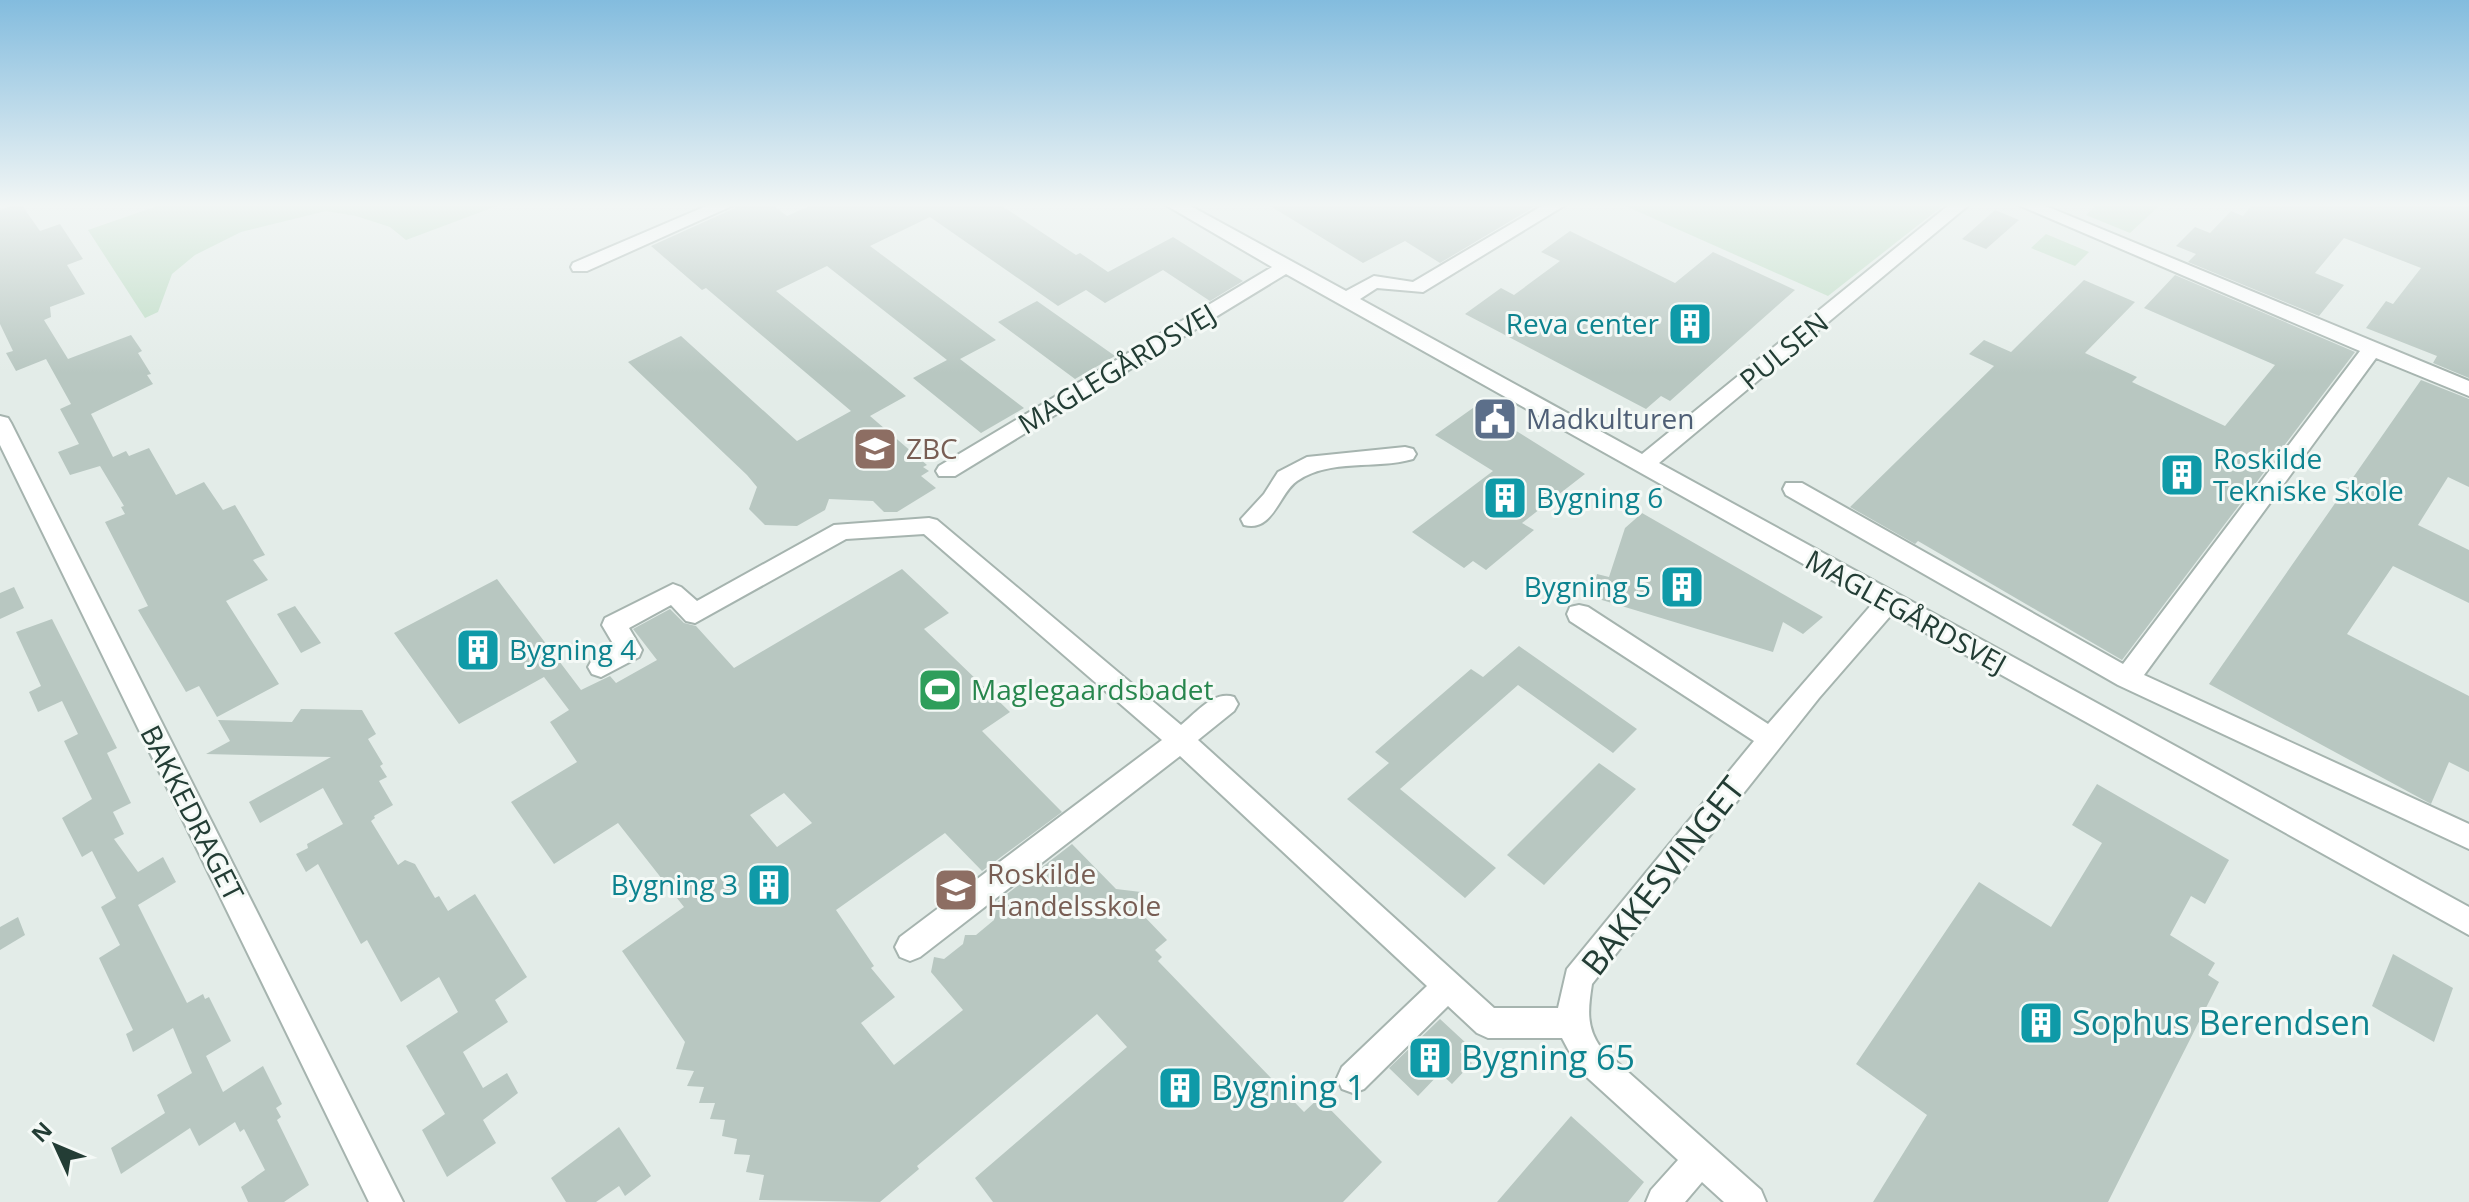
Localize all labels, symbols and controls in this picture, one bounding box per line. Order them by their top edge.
street label: MAGLEGÅRDSVEJ [1011,294,1222,442]
building icon: Reva center [1666,300,1714,348]
street label: PULSEN [1731,303,1836,398]
place label: Reva center [1506,304,1660,342]
public building icon: Madkulturen [1471,395,1519,443]
place label: Madkulturen [1526,399,1694,437]
school or university icon: ZBC [851,425,899,473]
place label: ZBC [906,429,958,467]
place label: Roskilde Tekniske Skole [2213,439,2404,509]
building icon: Roskilde Tekniske Skole [2158,451,2206,499]
building icon: Bygning 6 [1481,474,1529,522]
place label: Bygning 6 [1536,478,1663,516]
street label: MAGLEGÅRDSVEJ [1799,540,2014,682]
building icon: Bygning 5 [1658,563,1706,611]
place label: Bygning 5 [1524,567,1651,605]
building icon: Bygning 4 [454,626,502,674]
place label: Bygning 4 [509,630,636,668]
sports icon: Maglegaardsbadet [916,666,964,714]
place label: Maglegaardsbadet [971,670,1214,708]
street label: BAKKEDRAGET [132,718,254,907]
street label: BAKKESVINGET [1570,766,1754,984]
place label: Roskilde Handelsskole [987,854,1161,924]
building icon: Bygning 3 [745,861,793,909]
place label: Bygning 3 [611,865,738,903]
school or university icon: Roskilde Handelsskole [932,866,980,914]
building icon: Sophus Berendsen [2017,999,2065,1047]
place label: Sophus Berendsen [2072,999,2370,1045]
building icon: Bygning 65 [1406,1034,1454,1082]
place label: Bygning 65 [1461,1034,1635,1080]
building icon: Bygning 1 [1156,1064,1204,1112]
place label: Bygning 1 [1211,1064,1365,1110]
north arrow [16,1106,96,1186]
text: N [24,1115,58,1148]

